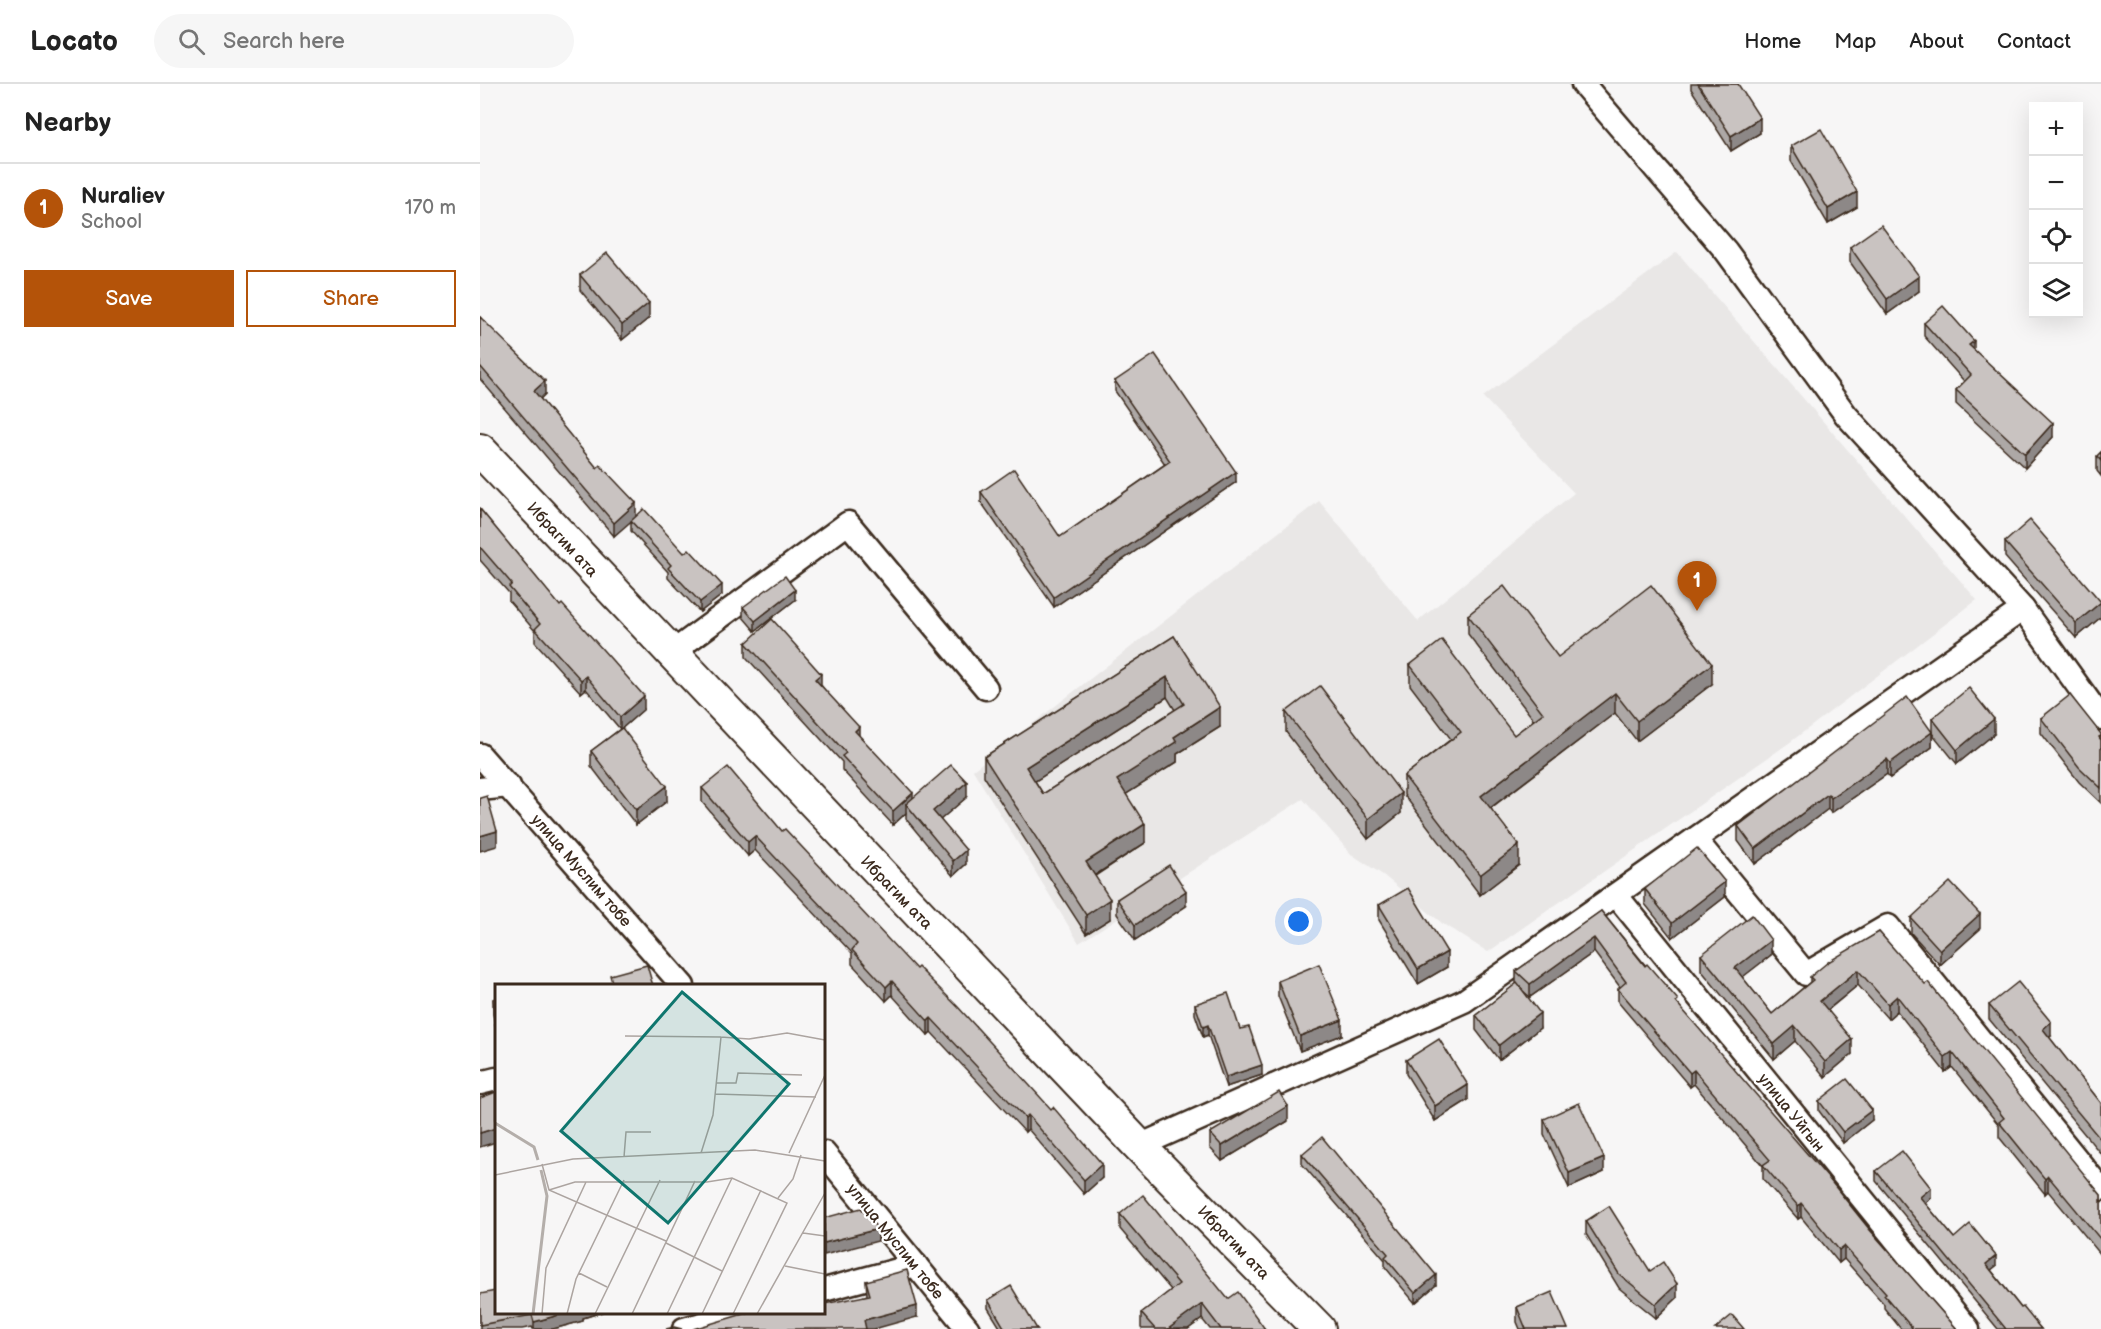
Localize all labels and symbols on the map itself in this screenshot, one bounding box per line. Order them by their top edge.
street label: Ибрагим ата [523,499,602,582]
pin: 1 [1678,562,1716,611]
street label: улица Муслим тобе [527,811,635,931]
street label: Ибрагим ата [856,852,936,934]
your location [1284,907,1313,936]
inset map [495,984,825,1314]
street label: улица Уйгын [1754,1070,1828,1156]
street label: улица Муслим тобе [842,1180,947,1304]
street label: Ибрагим ата [1193,1202,1273,1284]

